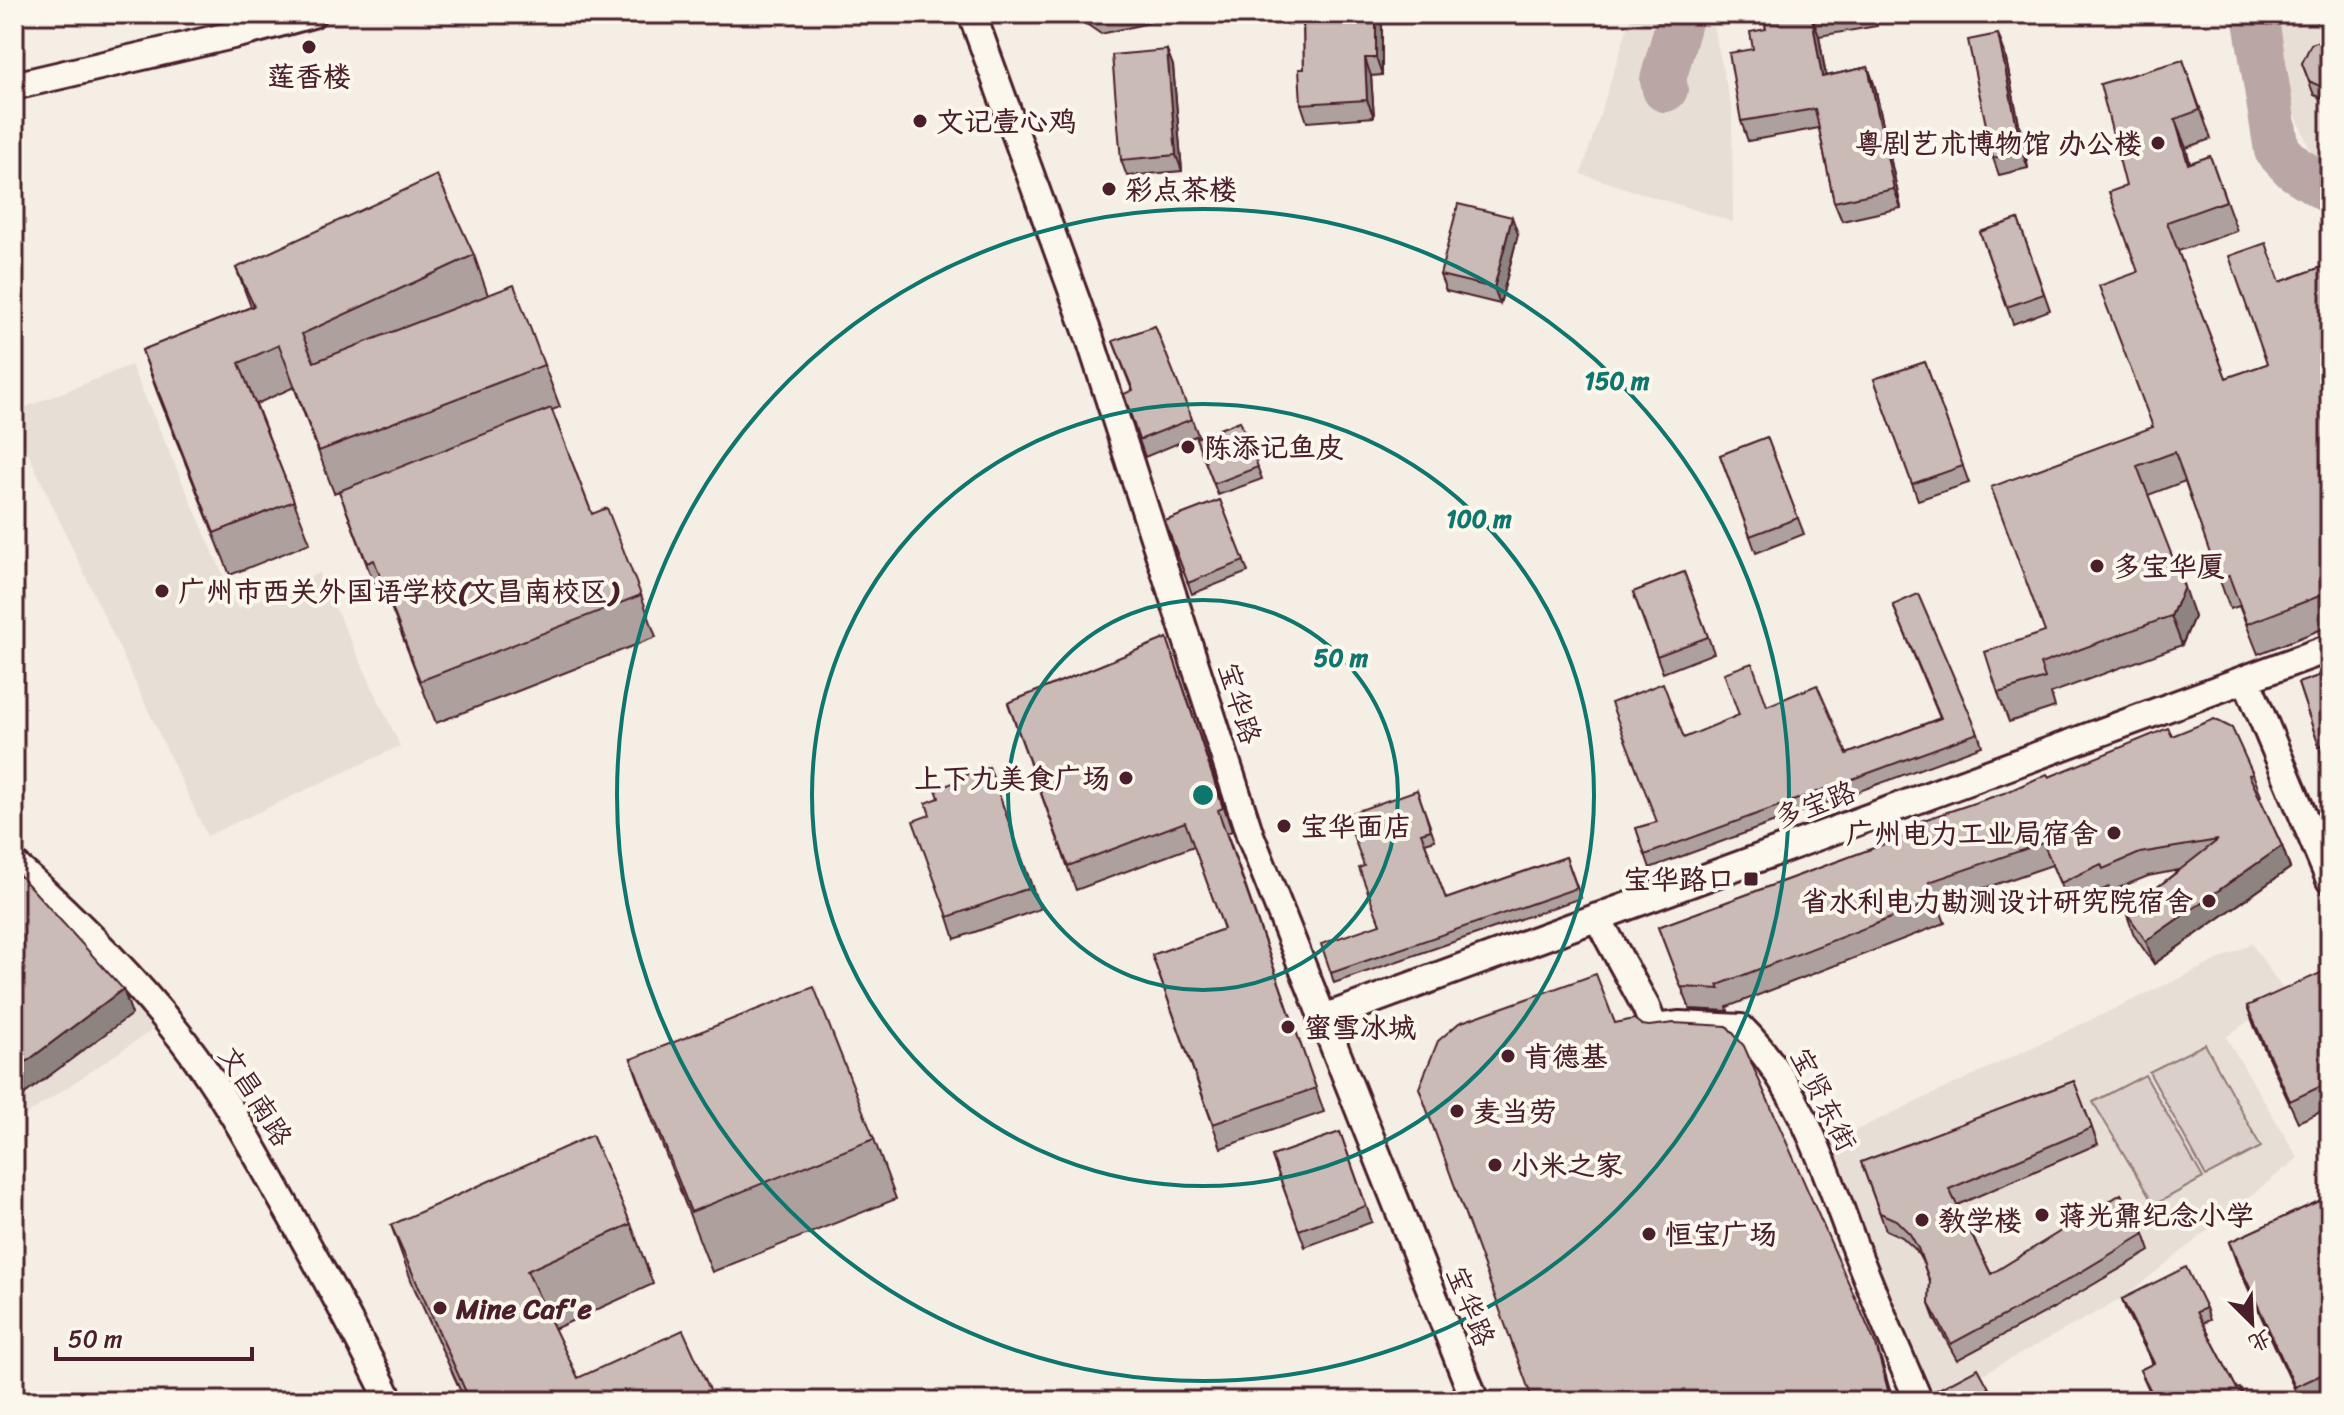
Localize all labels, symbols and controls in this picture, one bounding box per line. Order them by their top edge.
marker: 莲香楼 [300,38,318,56]
place label: 莲香楼 [267,52,351,101]
place label: 文记壹心鸡 [936,97,1076,146]
marker: 文记壹心鸡 [911,112,929,130]
place label: 粤剧艺术博物馆 办公楼 [1855,119,2142,168]
marker: 粤剧艺术博物馆 办公楼 [2149,134,2167,152]
place label: 彩点茶楼 [1125,165,1237,214]
marker: 彩点茶楼 [1100,180,1118,198]
text: 150 m [1585,360,1650,402]
place label: 陈添记鱼皮 [1204,423,1344,472]
marker: 陈添记鱼皮 [1179,438,1197,456]
text: 100 m [1446,498,1512,540]
place label: 多宝华厦 [2113,542,2225,591]
marker: 多宝华厦 [2088,557,2106,575]
place label: 广州市西关外国语学校(文昌南校区) [178,567,620,616]
marker: 广州市西关外国语学校(文昌南校区) [153,582,171,600]
text: 50 m [1314,637,1369,679]
street label: 宝华路 [1204,656,1275,750]
place label: 上下九美食广场 [914,754,1110,803]
street label: 多宝路 [1767,767,1863,842]
marker: 上下九美食广场 [1117,769,1135,787]
centre of rings [1189,781,1217,809]
place label: 宝华面店 [1300,802,1412,851]
place label: 广州电力工业局宿舍 [1846,809,2098,858]
marker: 宝华面店 [1275,817,1293,835]
marker: 广州电力工业局宿舍 [2105,824,2123,842]
place label: 宝华路口 [1623,855,1735,904]
marker: 宝华路口 [1742,870,1760,888]
place label: 省水利电力勘测设计研究院宿舍 [1801,877,2193,926]
marker: 省水利电力勘测设计研究院宿舍 [2200,892,2218,910]
place label: 蜜雪冰城 [1304,1003,1416,1052]
marker: 蜜雪冰城 [1279,1018,1297,1036]
place label: 肯德基 [1524,1032,1608,1081]
street label: 文昌南路 [205,1036,306,1157]
street label: 宝贤东街 [1776,1038,1871,1160]
marker: 肯德基 [1499,1047,1517,1065]
place label: 麦当劳 [1473,1087,1557,1136]
marker: 麦当劳 [1448,1102,1466,1120]
place label: 小米之家 [1511,1141,1623,1190]
marker: 小米之家 [1486,1156,1504,1174]
place label: 蒋光鼐纪念小学 [2058,1191,2254,1240]
place label: 教学楼 [1938,1196,2022,1245]
marker: 蒋光鼐纪念小学 [2033,1206,2051,1224]
place label: 恒宝广场 [1665,1210,1777,1259]
marker: 教学楼 [1913,1211,1931,1229]
marker: 恒宝广场 [1640,1225,1658,1243]
street label: 宝华路 [1432,1258,1509,1354]
north arrow [2212,1283,2292,1363]
place label: Mine Caf'e [455,1284,593,1333]
marker: Mine Caf'e [431,1299,449,1317]
scale bar [56,1311,252,1361]
text: 50 m [68,1318,123,1360]
text: 北 [2242,1319,2278,1363]

